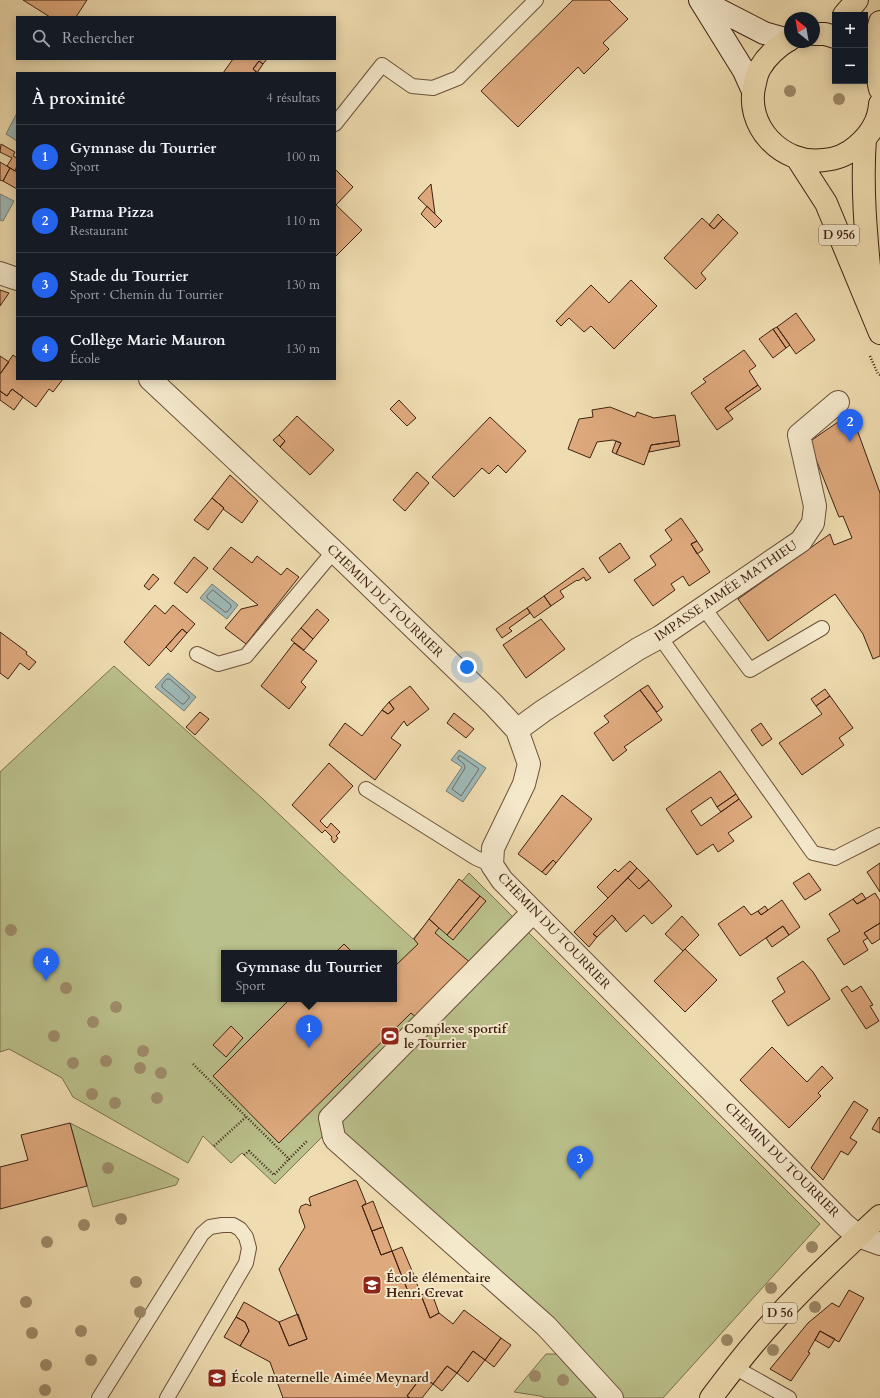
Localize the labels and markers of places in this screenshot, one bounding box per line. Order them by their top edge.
pin: 2 [837,409,863,442]
pin: 4 [33,948,59,981]
pin: 1 [296,1015,322,1048]
place label: Complexe sportif le Tourrier [404,1020,509,1053]
sports icon: Complexe sportif le Tourrier [379,1025,401,1047]
pin: 3 [567,1146,593,1179]
place label: École élémentaire Henri Crevat [386,1269,491,1302]
school or university icon: École élémentaire Henri Crevat [361,1274,383,1296]
school or university icon: École maternelle Aimée Meynard [206,1367,228,1389]
place label: École maternelle Aimée Meynard [231,1369,429,1387]

